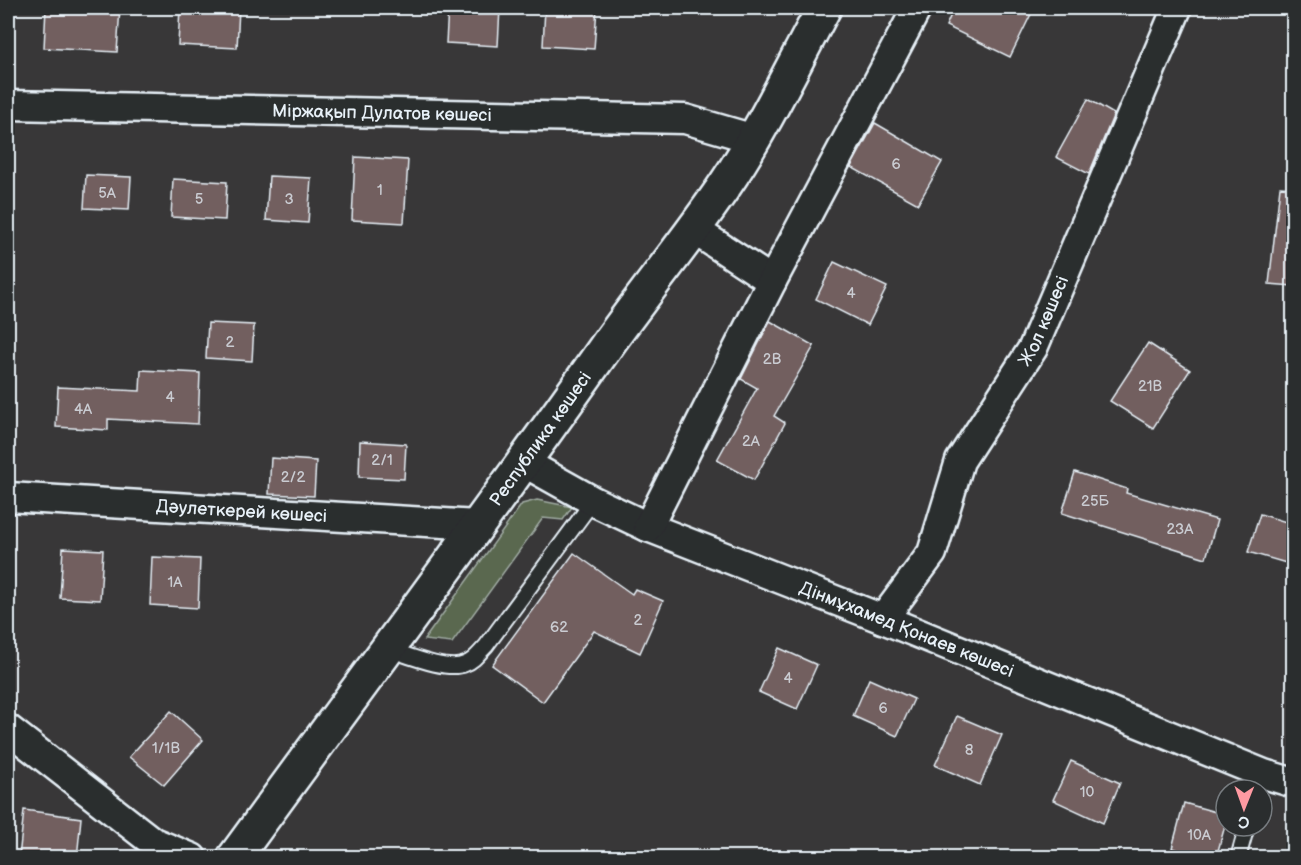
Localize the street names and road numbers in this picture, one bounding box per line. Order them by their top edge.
street label: Міржақып Дулатов көшесі [272,100,492,126]
street label: Жол көшесі [1014,273,1073,370]
street label: Республика көшесі [485,368,595,510]
street label: Дәулеткерей көшесі [156,495,328,527]
street label: Дінмұхамед Қонаев көшесі [797,577,1017,682]

